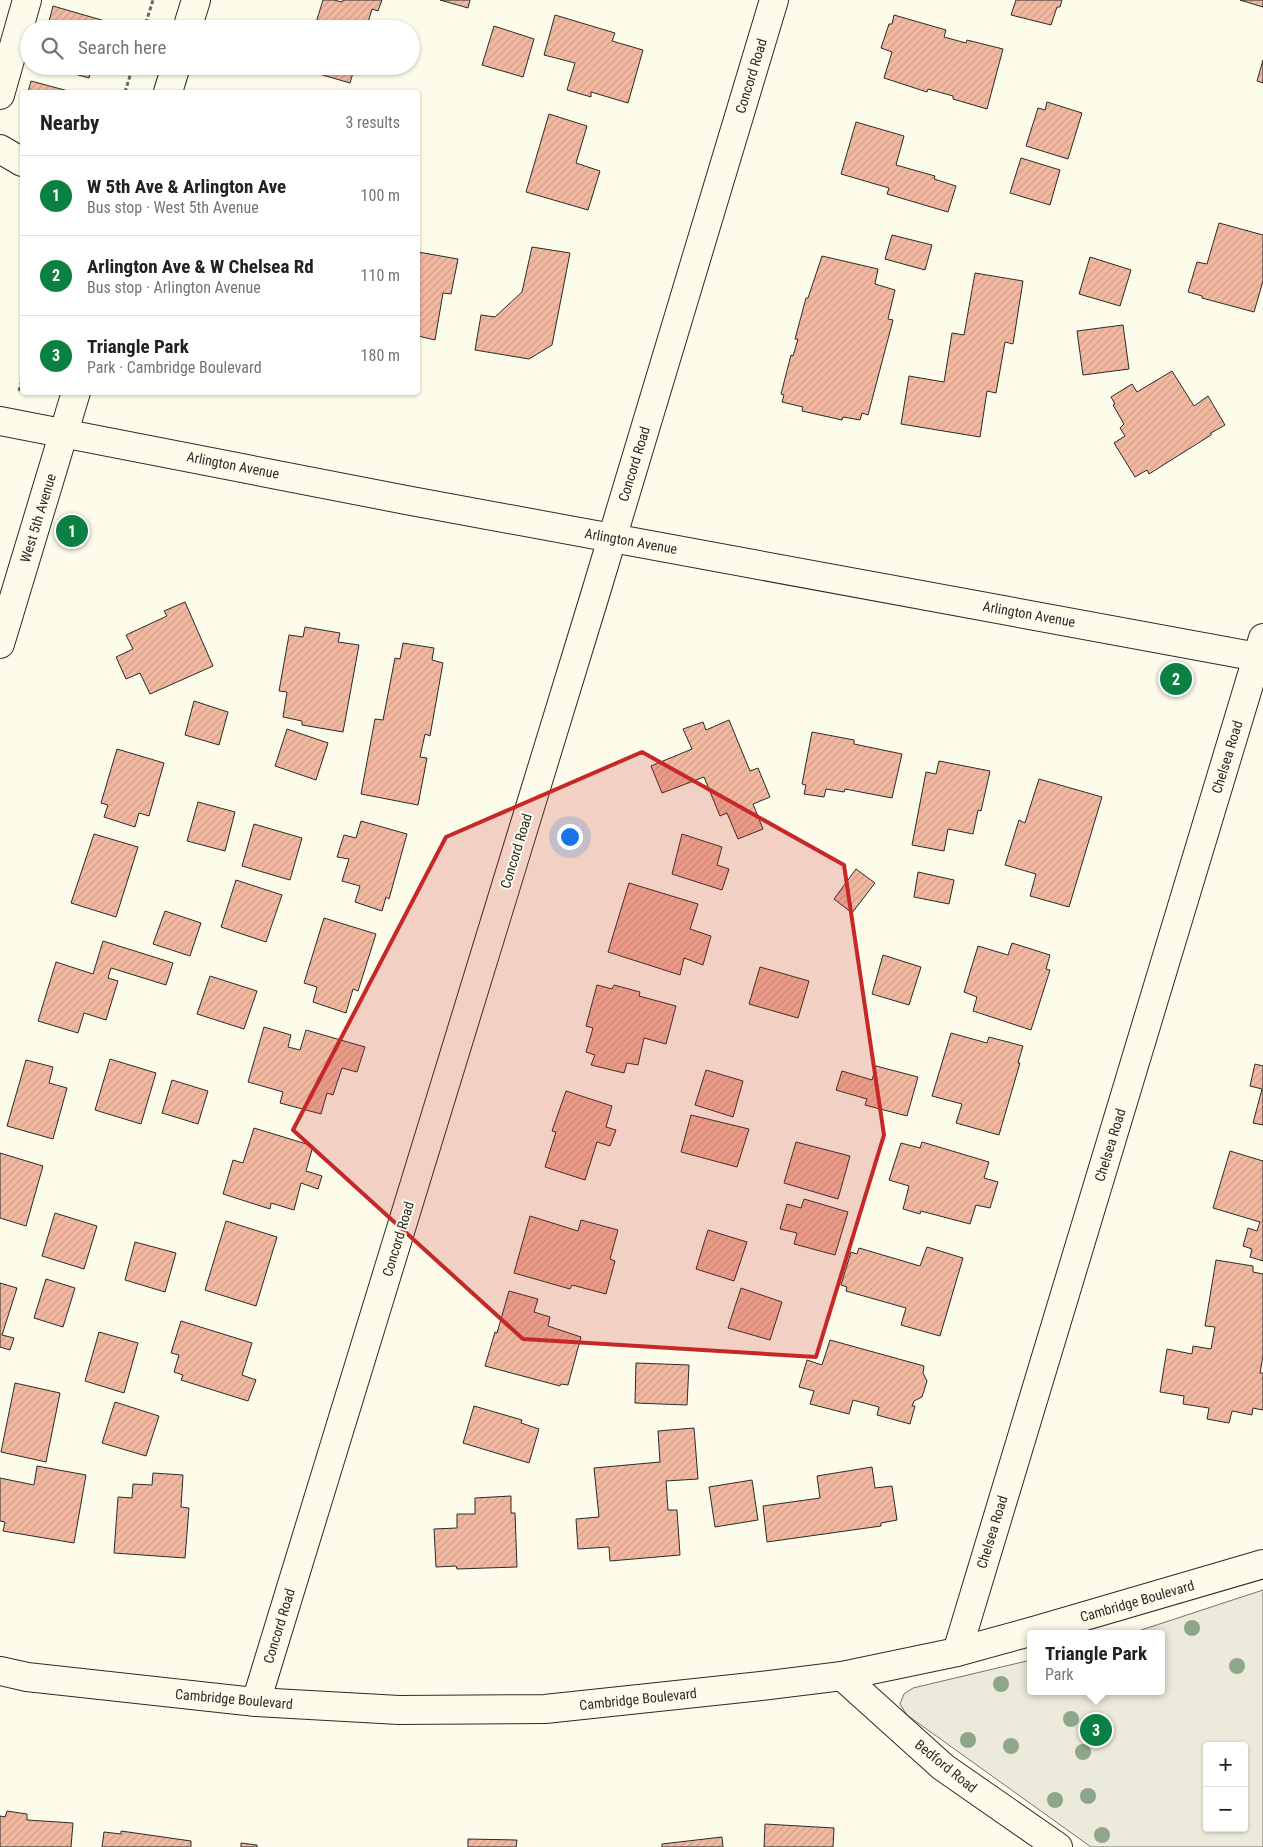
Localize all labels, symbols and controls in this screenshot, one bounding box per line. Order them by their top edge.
search box [20,20,420,75]
icon: search [38,34,66,62]
text: Search here [78,36,166,59]
street label: Concord Road [732,37,770,115]
text: Nearby [40,111,99,135]
text: 3 results [345,113,400,132]
text: W 5th Ave & Arlington Ave [87,175,286,198]
text: 1 [52,186,60,205]
text: 100 m [361,186,400,205]
text: Bus stop · West 5th Avenue [87,198,259,217]
text: Arlington Ave & W Chelsea Rd [87,255,314,278]
text: 2 [52,266,60,285]
text: 110 m [361,266,400,285]
text: Bus stop · Arlington Avenue [87,278,261,297]
text: Triangle Park [87,335,189,358]
text: 3 [52,346,60,365]
text: 180 m [361,346,400,365]
text: Park · Cambridge Boulevard [87,358,262,377]
street label: Concord Road [615,425,653,503]
street label: Arlington Avenue [185,448,281,482]
street label: West 5th Avenue [17,471,59,564]
pin: 1 [56,512,88,550]
street label: Arlington Avenue [583,525,679,557]
street label: Arlington Avenue [981,598,1077,630]
pin: 2 [1160,660,1192,698]
street label: Chelsea Road [1208,719,1246,795]
street label: Concord Road [497,812,535,890]
your location [557,824,583,850]
street label: Chelsea Road [1091,1107,1129,1183]
street label: Concord Road [379,1200,417,1278]
street label: Chelsea Road [973,1494,1011,1570]
street label: Cambridge Boulevard [1078,1577,1196,1625]
street label: Concord Road [260,1587,298,1665]
popup [1027,1630,1165,1695]
text: Triangle Park [1045,1642,1147,1665]
text: Park [1045,1665,1074,1684]
street label: Cambridge Boulevard [578,1685,698,1713]
street label: Cambridge Boulevard [175,1686,293,1712]
pin: 3 [1080,1711,1112,1749]
street label: Bedford Road [912,1736,980,1796]
map controls [1203,1742,1248,1832]
button: + [1203,1742,1248,1787]
button: − [1203,1787,1248,1832]

